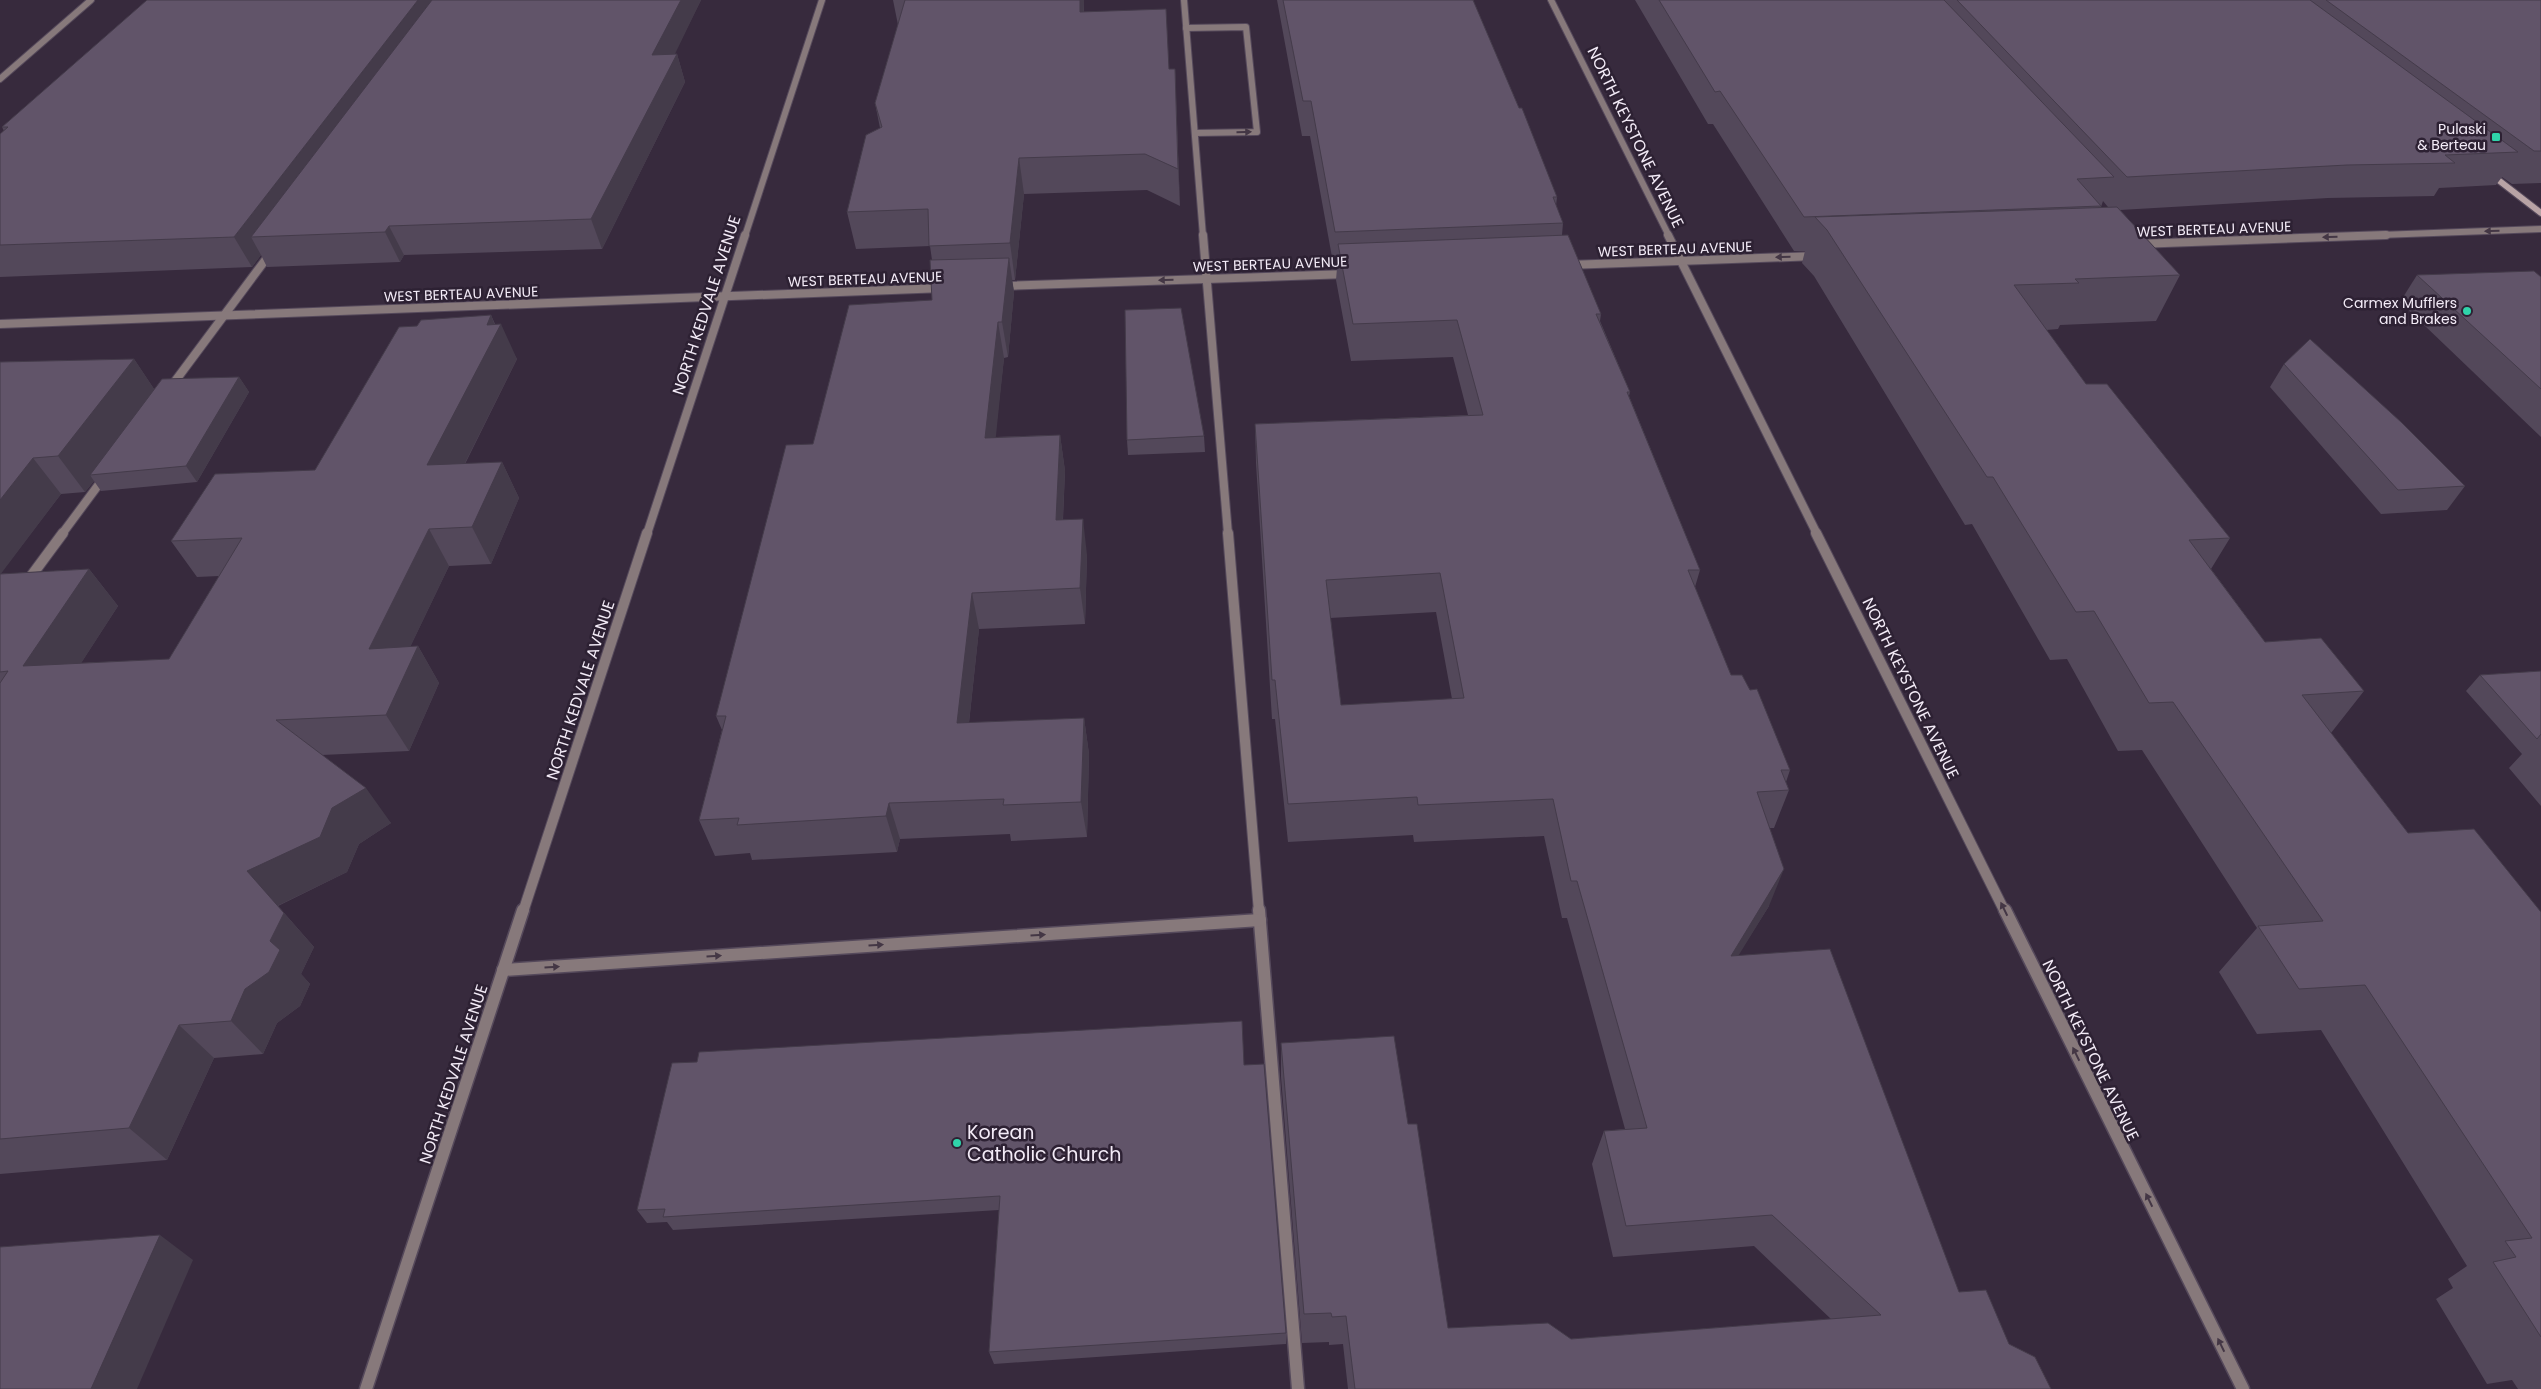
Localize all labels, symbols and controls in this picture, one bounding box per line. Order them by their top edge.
street label: NORTH KEYSTONE AVENUE [1582,43,1690,232]
place label: Pulaski & Berteau [2417,119,2486,155]
one-way arrow [1236,128,1252,136]
marker: Pulaski & Berteau [2490,131,2502,143]
street label: NORTH KEDVALE AVENUE [667,212,746,398]
street label: WEST BERTEAU AVENUE [2136,216,2292,242]
one-way arrow [2484,227,2500,235]
one-way arrow [2322,233,2338,241]
street label: WEST BERTEAU AVENUE [1597,236,1753,262]
street label: WEST BERTEAU AVENUE [1192,251,1348,277]
one-way arrow [1775,254,1791,262]
street label: WEST BERTEAU AVENUE [787,266,943,292]
one-way arrow [1157,277,1173,285]
street label: WEST BERTEAU AVENUE [383,281,539,307]
place label: Carmex Mufflers and Brakes [2343,293,2457,329]
marker: Carmex Mufflers and Brakes [2461,305,2473,317]
street label: NORTH KEYSTONE AVENUE [1857,594,1965,783]
street label: NORTH KEDVALE AVENUE [541,597,620,783]
one-way arrow [2000,902,2008,916]
one-way arrow [1031,930,1047,938]
one-way arrow [868,941,884,949]
one-way arrow [706,952,722,960]
street label: NORTH KEYSTONE AVENUE [2037,956,2145,1145]
one-way arrow [544,962,560,970]
street label: NORTH KEDVALE AVENUE [414,981,493,1167]
one-way arrow [2072,1047,2081,1062]
place label: Korean Catholic Church [967,1119,1121,1168]
marker: Korean Catholic Church [951,1137,963,1149]
one-way arrow [2145,1193,2153,1207]
one-way arrow [2217,1338,2225,1353]

